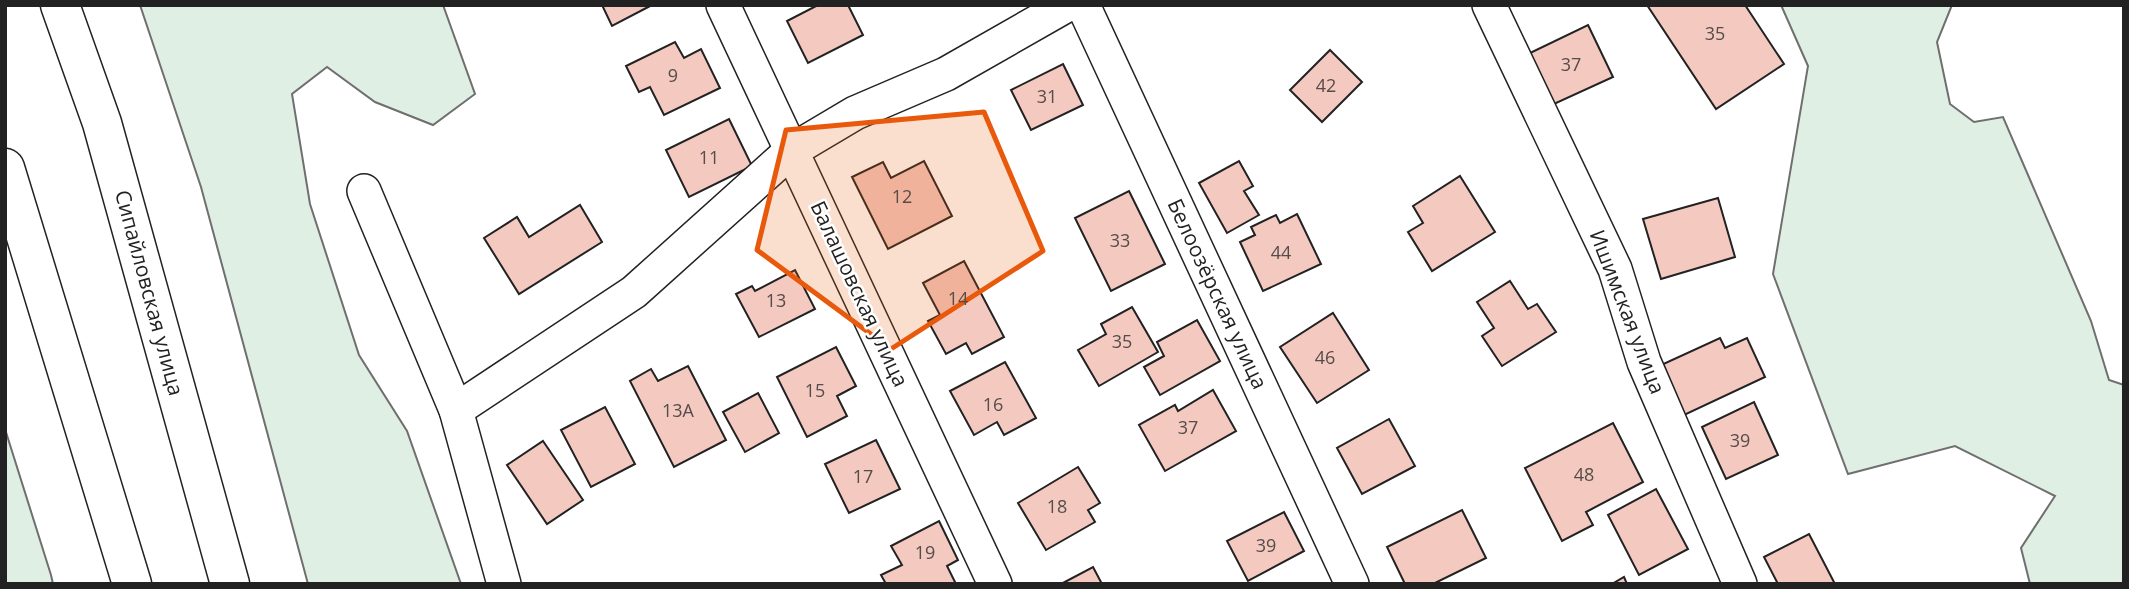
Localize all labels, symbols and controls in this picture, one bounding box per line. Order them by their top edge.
house number: 35 [1705,21,1725,45]
house number: 37 [1561,52,1581,76]
house number: 9 [668,63,678,87]
house number: 42 [1316,73,1336,97]
house number: 31 [1037,84,1057,108]
house number: 11 [699,145,719,169]
house number: 12 [892,184,912,208]
street label: Сипайловская улица [109,187,191,399]
street label: Белоозёрская улица [1161,194,1274,393]
street label: Балашовская улица [805,196,915,391]
street label: Ишимская улица [1584,226,1672,398]
house number: 33 [1110,228,1130,252]
house number: 44 [1271,240,1291,264]
house number: 14 [948,286,968,310]
house number: 13 [766,288,786,312]
house number: 35 [1112,329,1132,353]
house number: 46 [1315,345,1335,369]
house number: 15 [805,378,825,402]
house number: 16 [983,392,1003,416]
house number: 13А [662,398,695,422]
house number: 37 [1178,415,1198,439]
house number: 39 [1730,428,1750,452]
house number: 48 [1574,462,1594,486]
house number: 17 [853,464,873,488]
house number: 18 [1047,494,1067,518]
house number: 39 [1256,533,1276,557]
house number: 19 [915,540,935,564]

